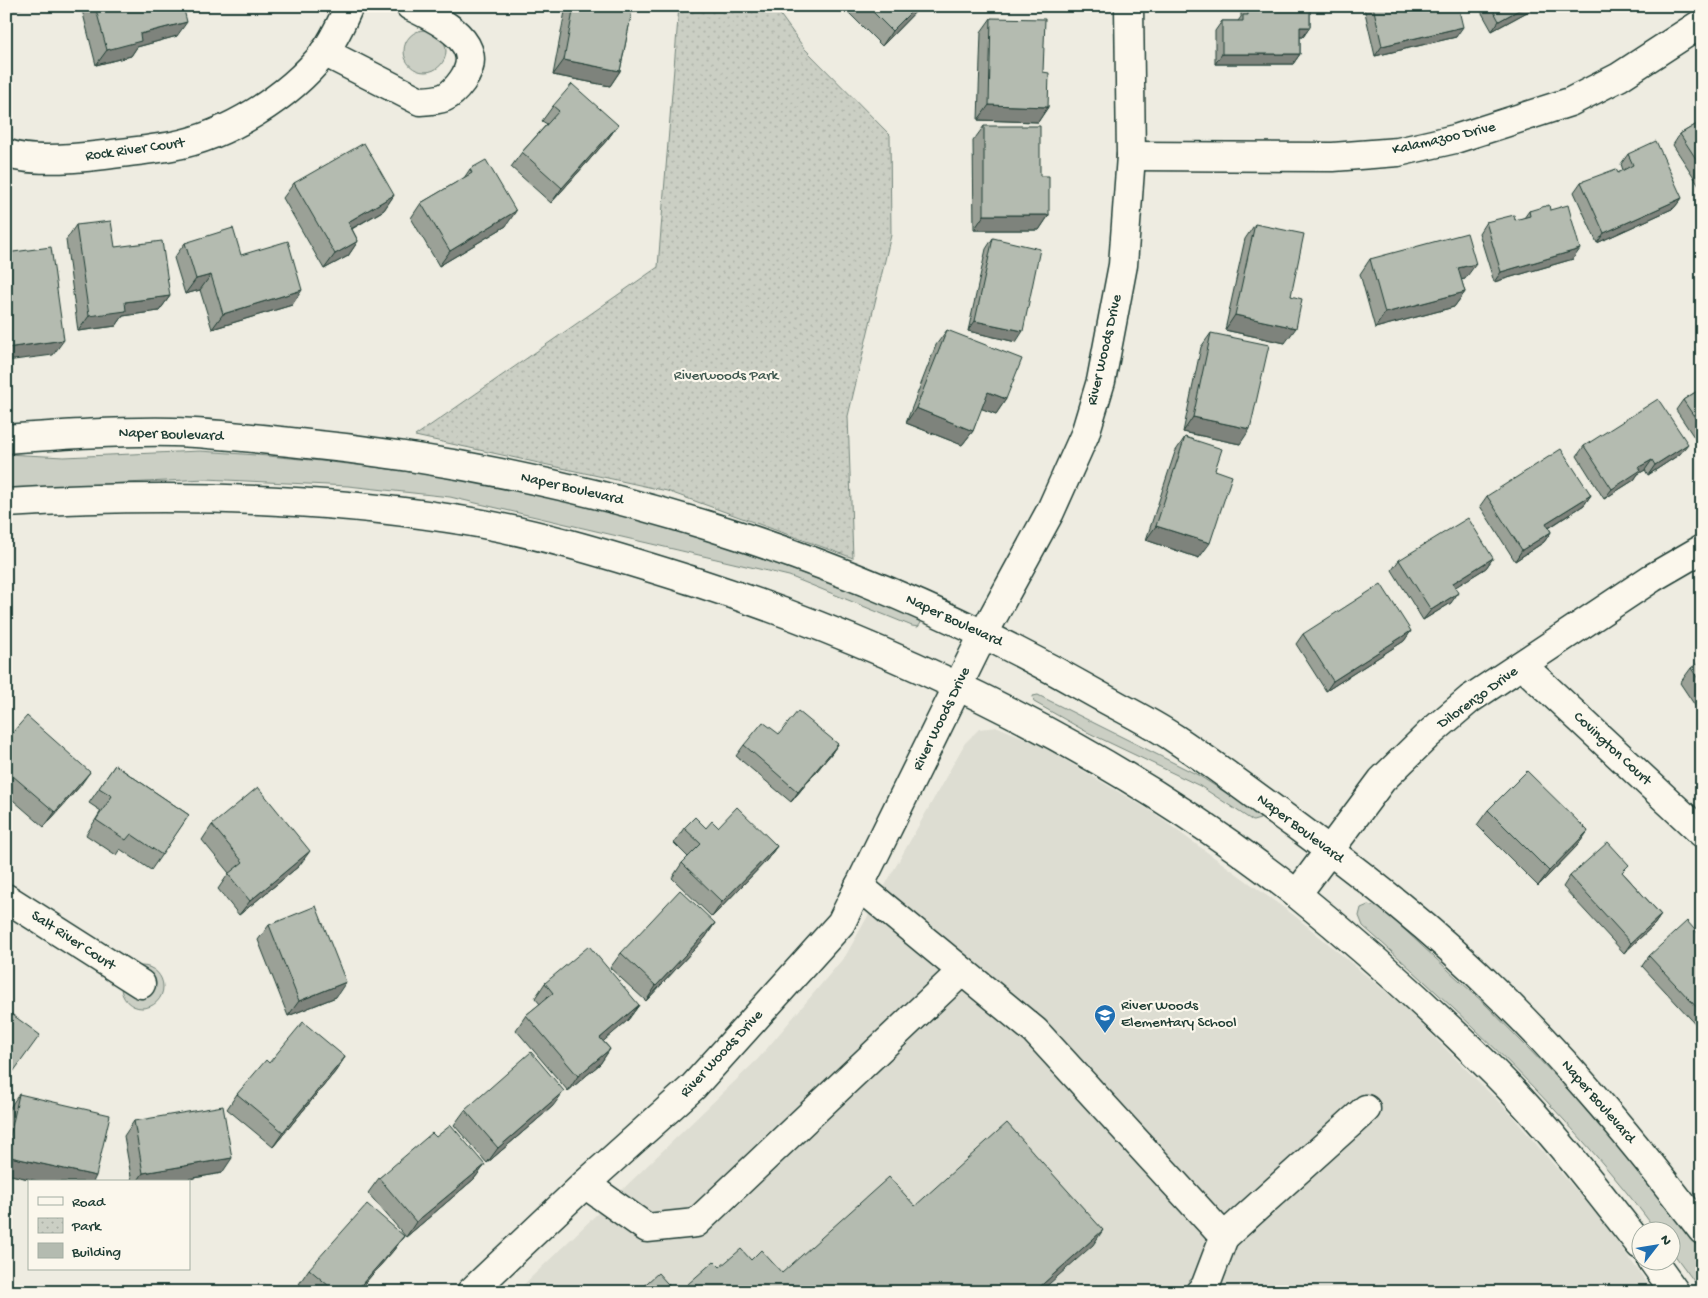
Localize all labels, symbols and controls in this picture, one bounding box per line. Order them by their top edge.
street label: Kalamazoo Drive [1391,118,1498,160]
street label: Rock River Court [84,134,187,166]
street label: River Woods Drive [1083,293,1127,407]
park label: Riverwoods Park [674,367,780,385]
street label: Naper Boulevard [118,424,225,446]
street label: Naper Boulevard [519,468,626,510]
street label: Naper Boulevard [903,591,1006,652]
street label: Dilorenzo Drive [1433,663,1522,734]
street label: River Woods Drive [909,664,975,774]
street label: Covington Court [1569,708,1656,791]
street label: Naper Boulevard [1253,790,1348,868]
street label: Salt River Court [27,907,120,976]
place label: River Woods Elementary School [1121,997,1237,1032]
school or university icon: River Woods Elementary School [1093,1003,1117,1034]
street label: River Woods Drive [677,1006,767,1102]
street label: Naper Boulevard [1557,1057,1640,1148]
legend [28,1180,190,1270]
text: Road [72,1194,106,1212]
text: Park [71,1218,102,1236]
north arrow [1630,1220,1680,1270]
text: N [1655,1232,1675,1249]
text: Building [71,1244,121,1262]

